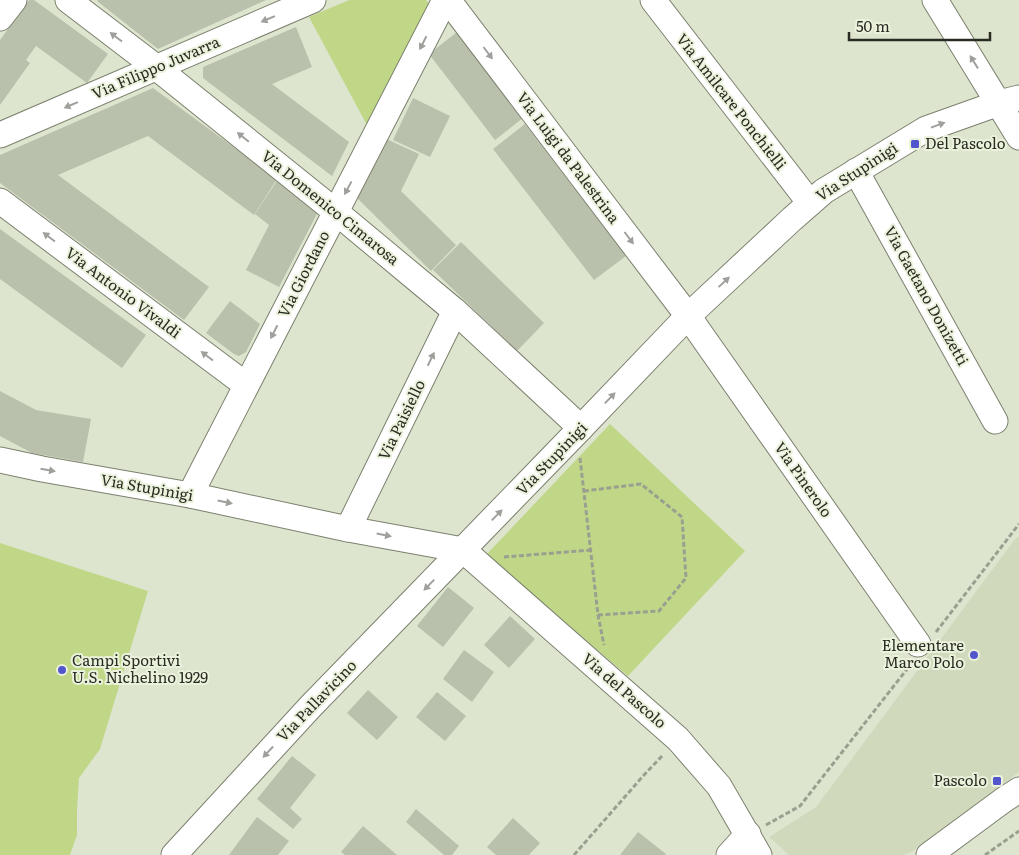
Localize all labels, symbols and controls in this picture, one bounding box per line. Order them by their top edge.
scale bar [849,10,990,42]
text: 50 m [856,14,890,37]
one-way arrow [261,16,275,24]
street label: Via Amilcare Ponchielli [672,28,793,174]
street label: Via Filippo Juvarra [88,29,224,104]
one-way arrow [110,31,123,42]
one-way arrow [419,36,427,51]
one-way arrow [483,46,493,60]
one-way arrow [969,55,978,68]
street label: Via Luigi da Palestrina [512,87,627,228]
one-way arrow [64,101,78,109]
one-way arrow [931,121,946,129]
place label: Del Pascolo [925,131,1006,154]
one-way arrow [237,132,250,143]
street label: Via Stupinigi [811,136,902,206]
marker: Del Pascolo [909,138,921,150]
street label: Via Domenico Cimarosa [257,144,406,270]
one-way arrow [344,180,352,195]
street label: Via Gaetano Donizetti [879,221,975,369]
street label: Via Giordano [271,226,334,321]
one-way arrow [624,231,634,245]
one-way arrow [43,232,56,243]
street label: Via Antonio Vivaldi [61,241,187,343]
one-way arrow [717,276,729,288]
one-way arrow [270,325,278,339]
one-way arrow [200,351,214,361]
one-way arrow [427,352,436,367]
street label: Via Paisiello [371,375,430,464]
one-way arrow [604,392,616,404]
street label: Via Stupinigi [510,416,592,500]
street label: Via Pinerolo [770,437,839,522]
one-way arrow [40,466,55,474]
street label: Via Stupinigi [99,467,195,506]
one-way arrow [217,498,232,506]
one-way arrow [491,509,503,521]
one-way arrow [376,532,392,540]
one-way arrow [423,579,435,591]
place label: Elementare Marco Polo [882,633,964,673]
street label: Via del Pascolo [578,647,672,733]
place label: Campi Sportivi U.S. Nichelino 1929 [72,648,208,688]
marker: Elementare Marco Polo [968,649,980,661]
street label: Via Pallavicino [271,653,361,746]
marker: Campi Sportivi U.S. Nichelino 1929 [56,664,68,676]
one-way arrow [262,746,274,758]
place label: Pascolo [934,768,987,791]
marker: Pascolo [991,775,1003,787]

